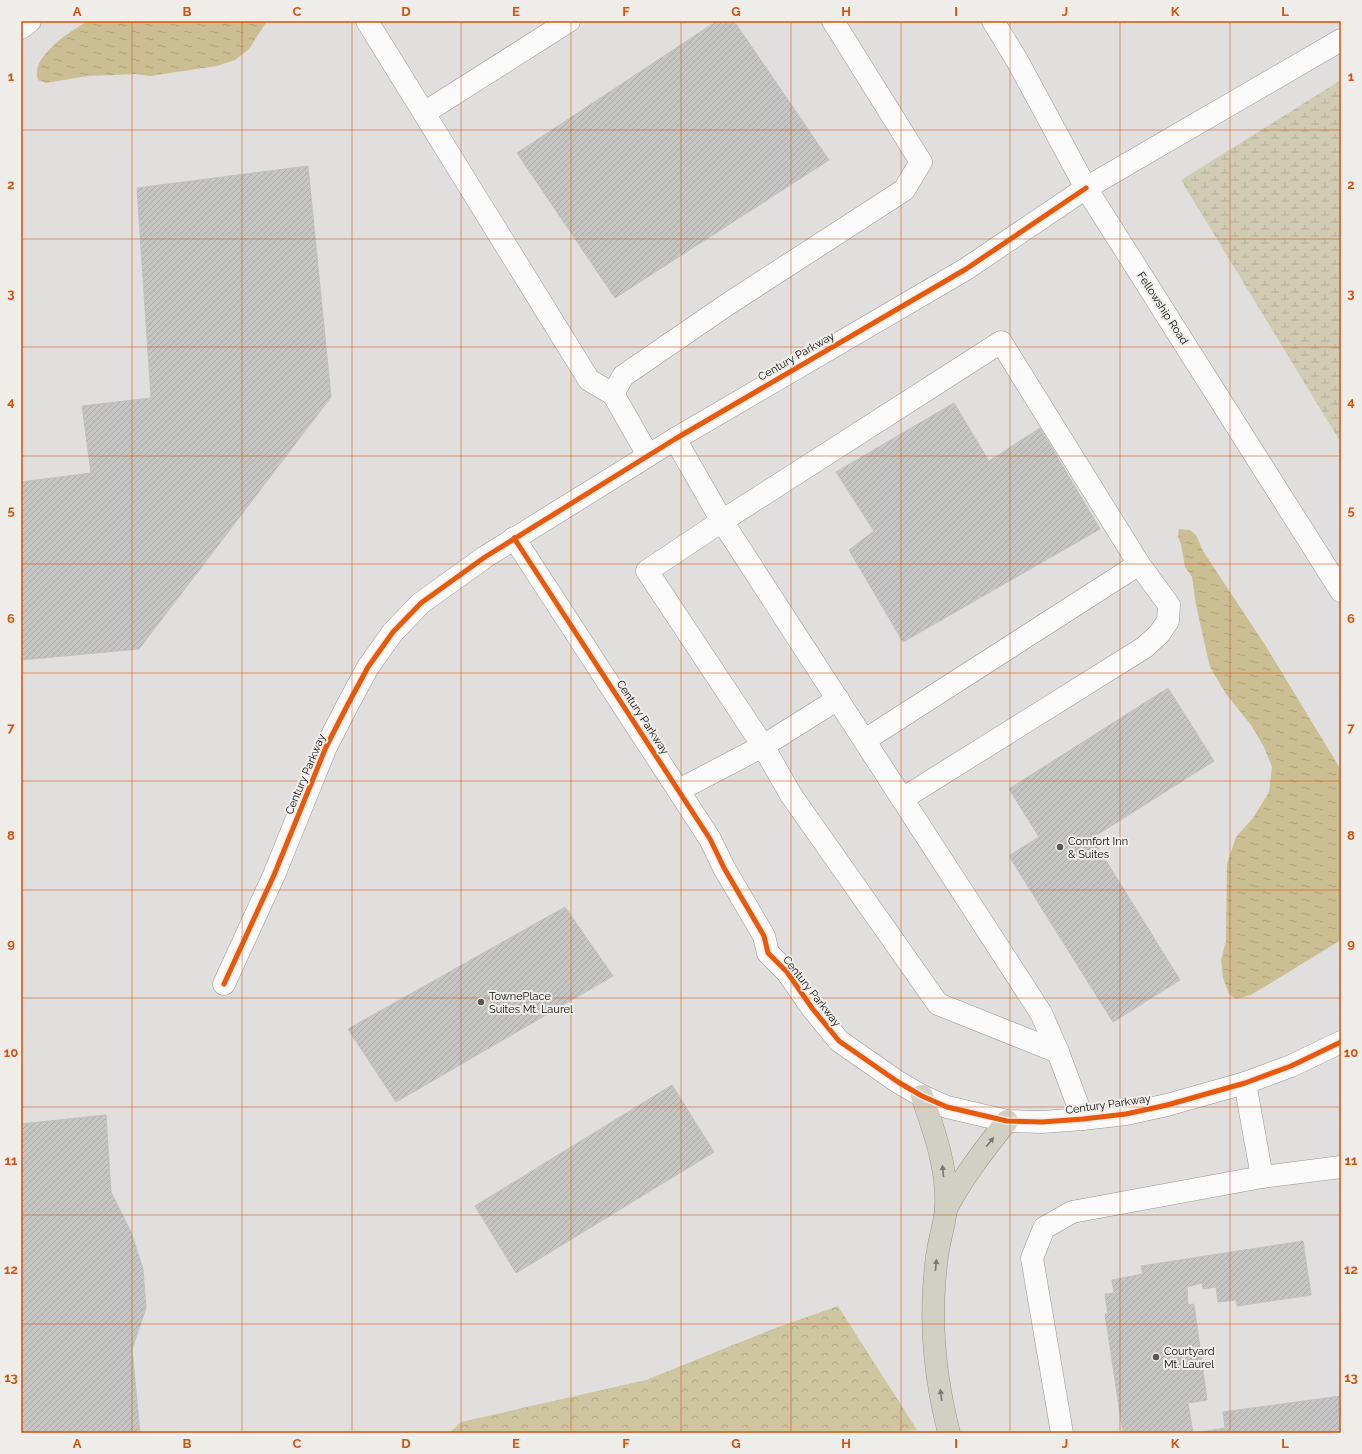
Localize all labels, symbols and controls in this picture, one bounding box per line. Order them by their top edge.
text: A [73,4,82,19]
text: B [183,4,192,19]
text: C [293,4,302,19]
text: D [401,4,411,19]
text: E [512,4,520,19]
text: F [622,4,630,19]
text: G [731,4,741,19]
text: H [841,4,851,19]
text: I [954,4,958,19]
text: J [1062,4,1068,19]
text: K [1171,4,1180,19]
text: L [1281,4,1289,19]
text: 1 [8,69,15,84]
text: 1 [1348,69,1355,84]
text: 2 [7,177,15,192]
text: 2 [1347,177,1355,192]
street label: Fellowship Road [1134,270,1191,347]
text: 3 [7,286,15,301]
text: 3 [1347,286,1355,301]
street label: Century Parkway [756,329,837,384]
text: 4 [7,394,15,409]
text: 4 [1347,394,1355,409]
text: 5 [7,503,15,518]
text: 5 [1347,503,1355,518]
text: 6 [7,611,15,626]
text: 6 [1347,611,1355,626]
street label: Century Parkway [614,678,671,757]
text: 7 [7,720,15,735]
text: 7 [1347,720,1355,735]
street label: Century Parkway [283,732,328,816]
text: 8 [7,828,15,843]
text: 8 [1347,828,1355,843]
place label: Comfort Inn & Suites [1068,835,1128,861]
marker: Comfort Inn & Suites [1055,842,1065,852]
text: 9 [7,936,15,951]
text: 9 [1347,936,1355,951]
street label: Century Parkway [780,953,843,1029]
place label: TownePlace Suites Mt. Laurel [489,990,573,1016]
marker: TownePlace Suites Mt. Laurel [476,997,486,1007]
text: 10 [4,1045,18,1060]
text: 10 [1344,1045,1358,1060]
street label: Century Parkway [1065,1092,1152,1117]
one-way arrow [986,1137,995,1148]
text: 11 [5,1153,18,1168]
text: 11 [1345,1153,1358,1168]
one-way arrow [939,1164,946,1177]
one-way arrow [933,1259,940,1271]
text: 12 [4,1262,18,1277]
text: 12 [1344,1262,1358,1277]
place label: Courtyard Mt. Laurel [1164,1345,1215,1371]
marker: Courtyard Mt. Laurel [1151,1352,1161,1362]
text: 13 [4,1370,18,1385]
text: 13 [1344,1370,1358,1385]
one-way arrow [938,1389,944,1401]
text: A [73,1436,82,1451]
text: B [183,1436,192,1451]
text: C [293,1436,302,1451]
text: D [401,1436,411,1451]
text: E [512,1436,520,1451]
text: F [622,1436,630,1451]
text: G [731,1436,741,1451]
text: H [841,1436,851,1451]
text: I [954,1436,958,1451]
text: J [1062,1436,1068,1451]
text: K [1171,1436,1180,1451]
text: L [1281,1436,1289,1451]

